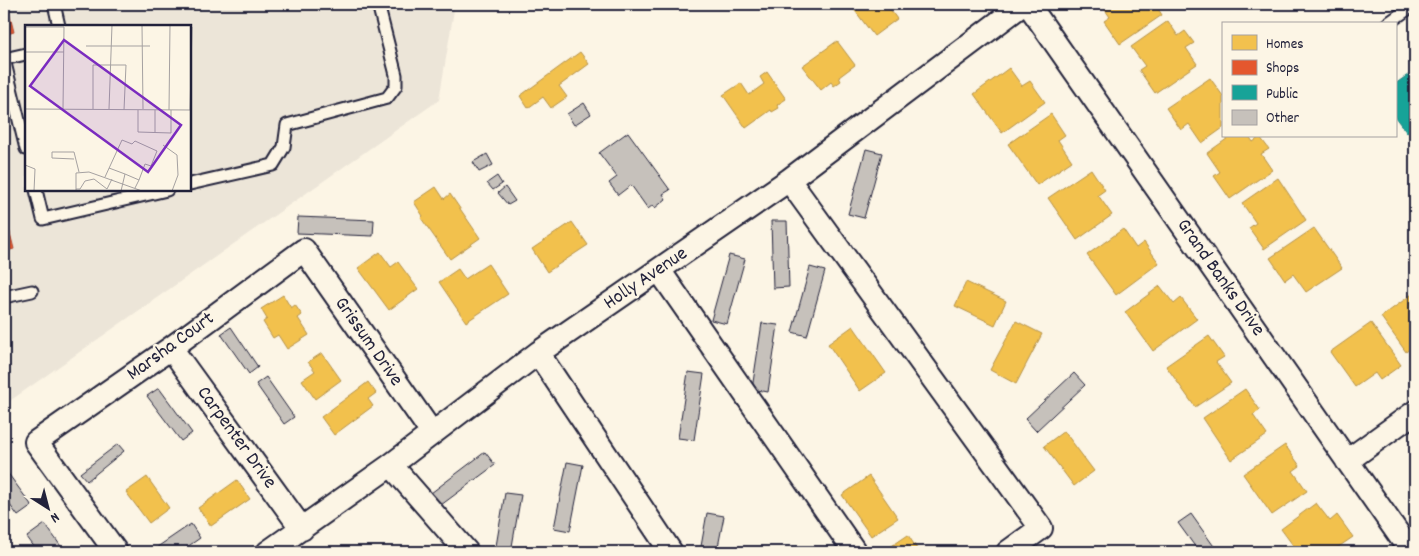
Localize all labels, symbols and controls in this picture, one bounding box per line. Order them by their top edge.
legend [1222,22,1396,138]
inset map [25,25,191,191]
text: Homes [1266,34,1304,56]
text: Shops [1266,58,1299,80]
text: Public [1266,84,1298,106]
text: Other [1266,108,1300,130]
street label: Grand Banks Drive [1169,213,1271,343]
street label: Holly Avenue [598,240,694,317]
street label: Grissum Drive [327,292,409,393]
street label: Marsha Court [121,306,221,388]
street label: Carpenter Drive [189,381,283,495]
north arrow [22,484,72,534]
text: N [46,507,63,527]

